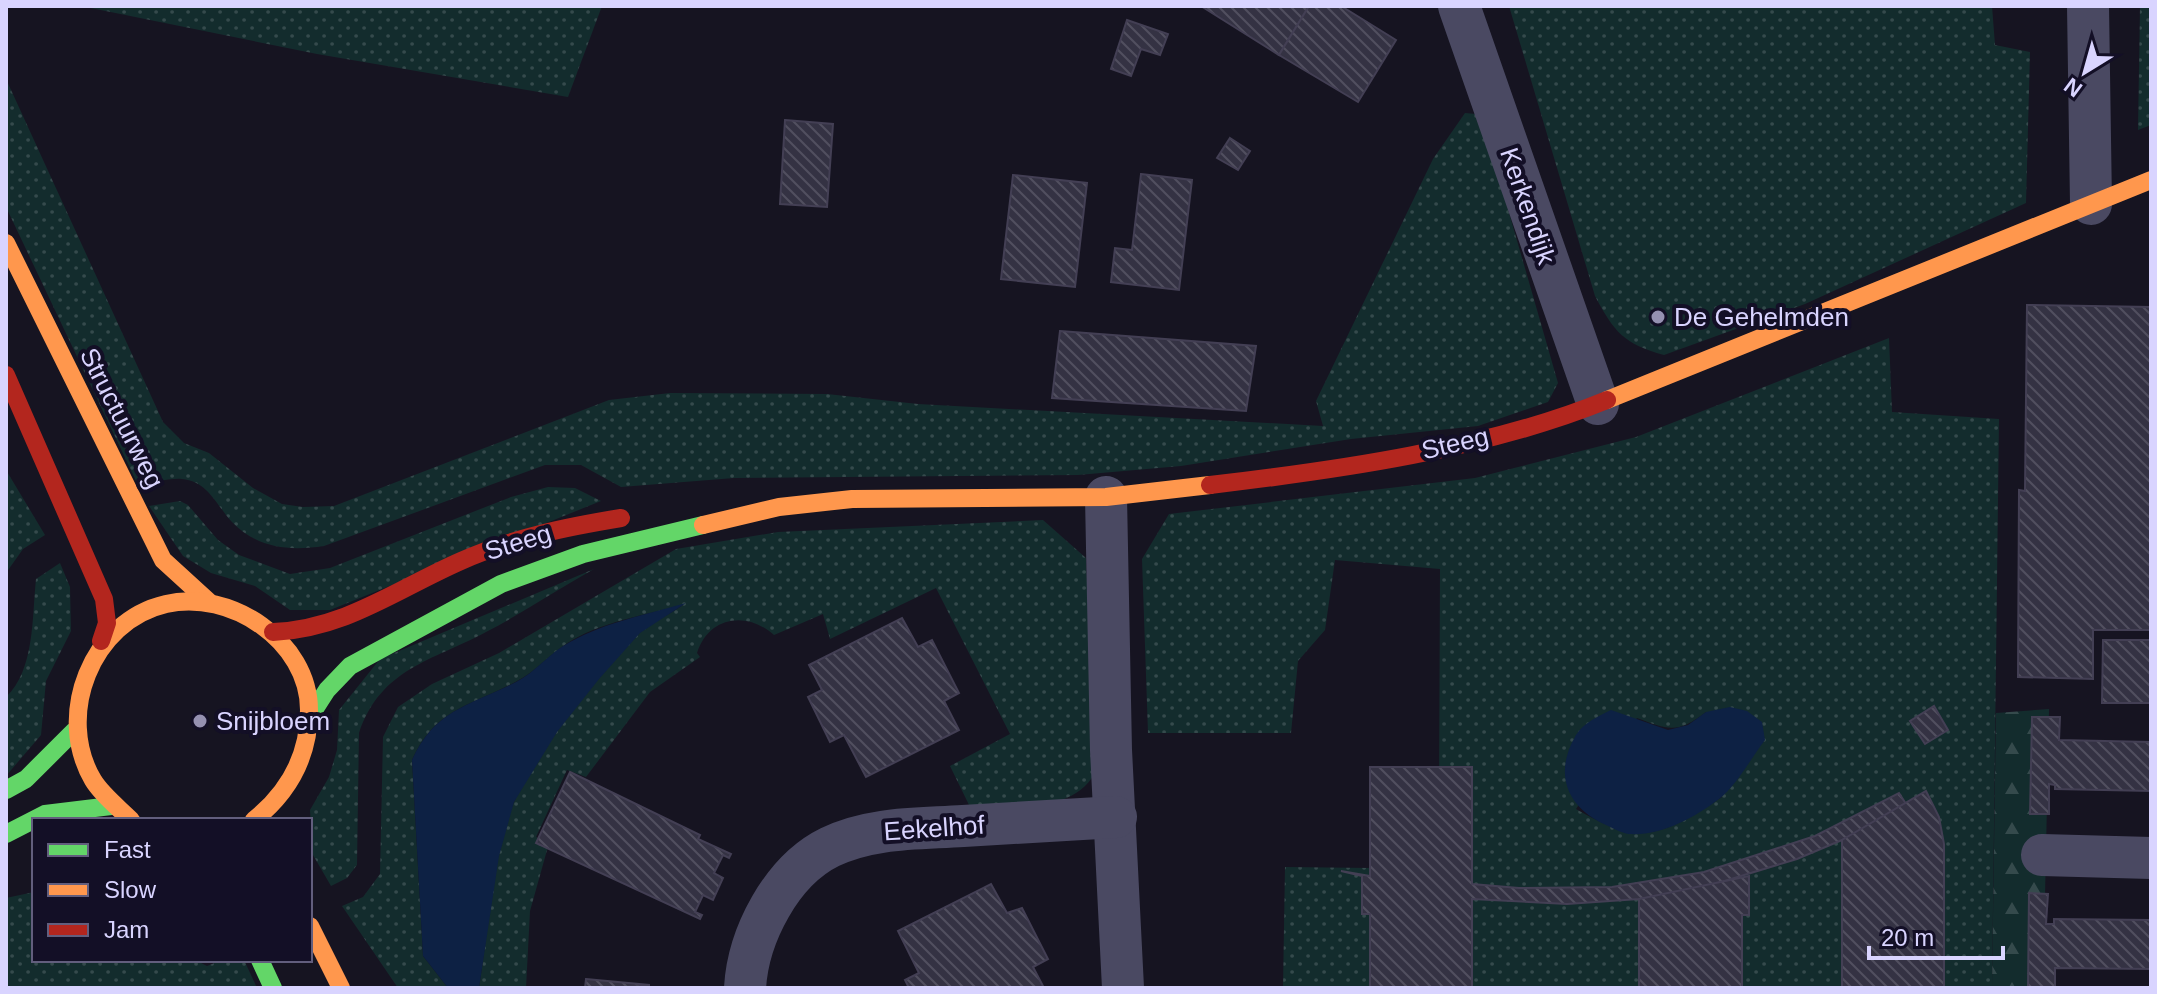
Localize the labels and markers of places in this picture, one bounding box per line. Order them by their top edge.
place label: De Gehelmden [1674,302,1849,332]
marker: De Gehelmden [1649,308,1667,326]
place label: Snijbloem [216,706,330,736]
marker: Snijbloem [191,712,209,730]

